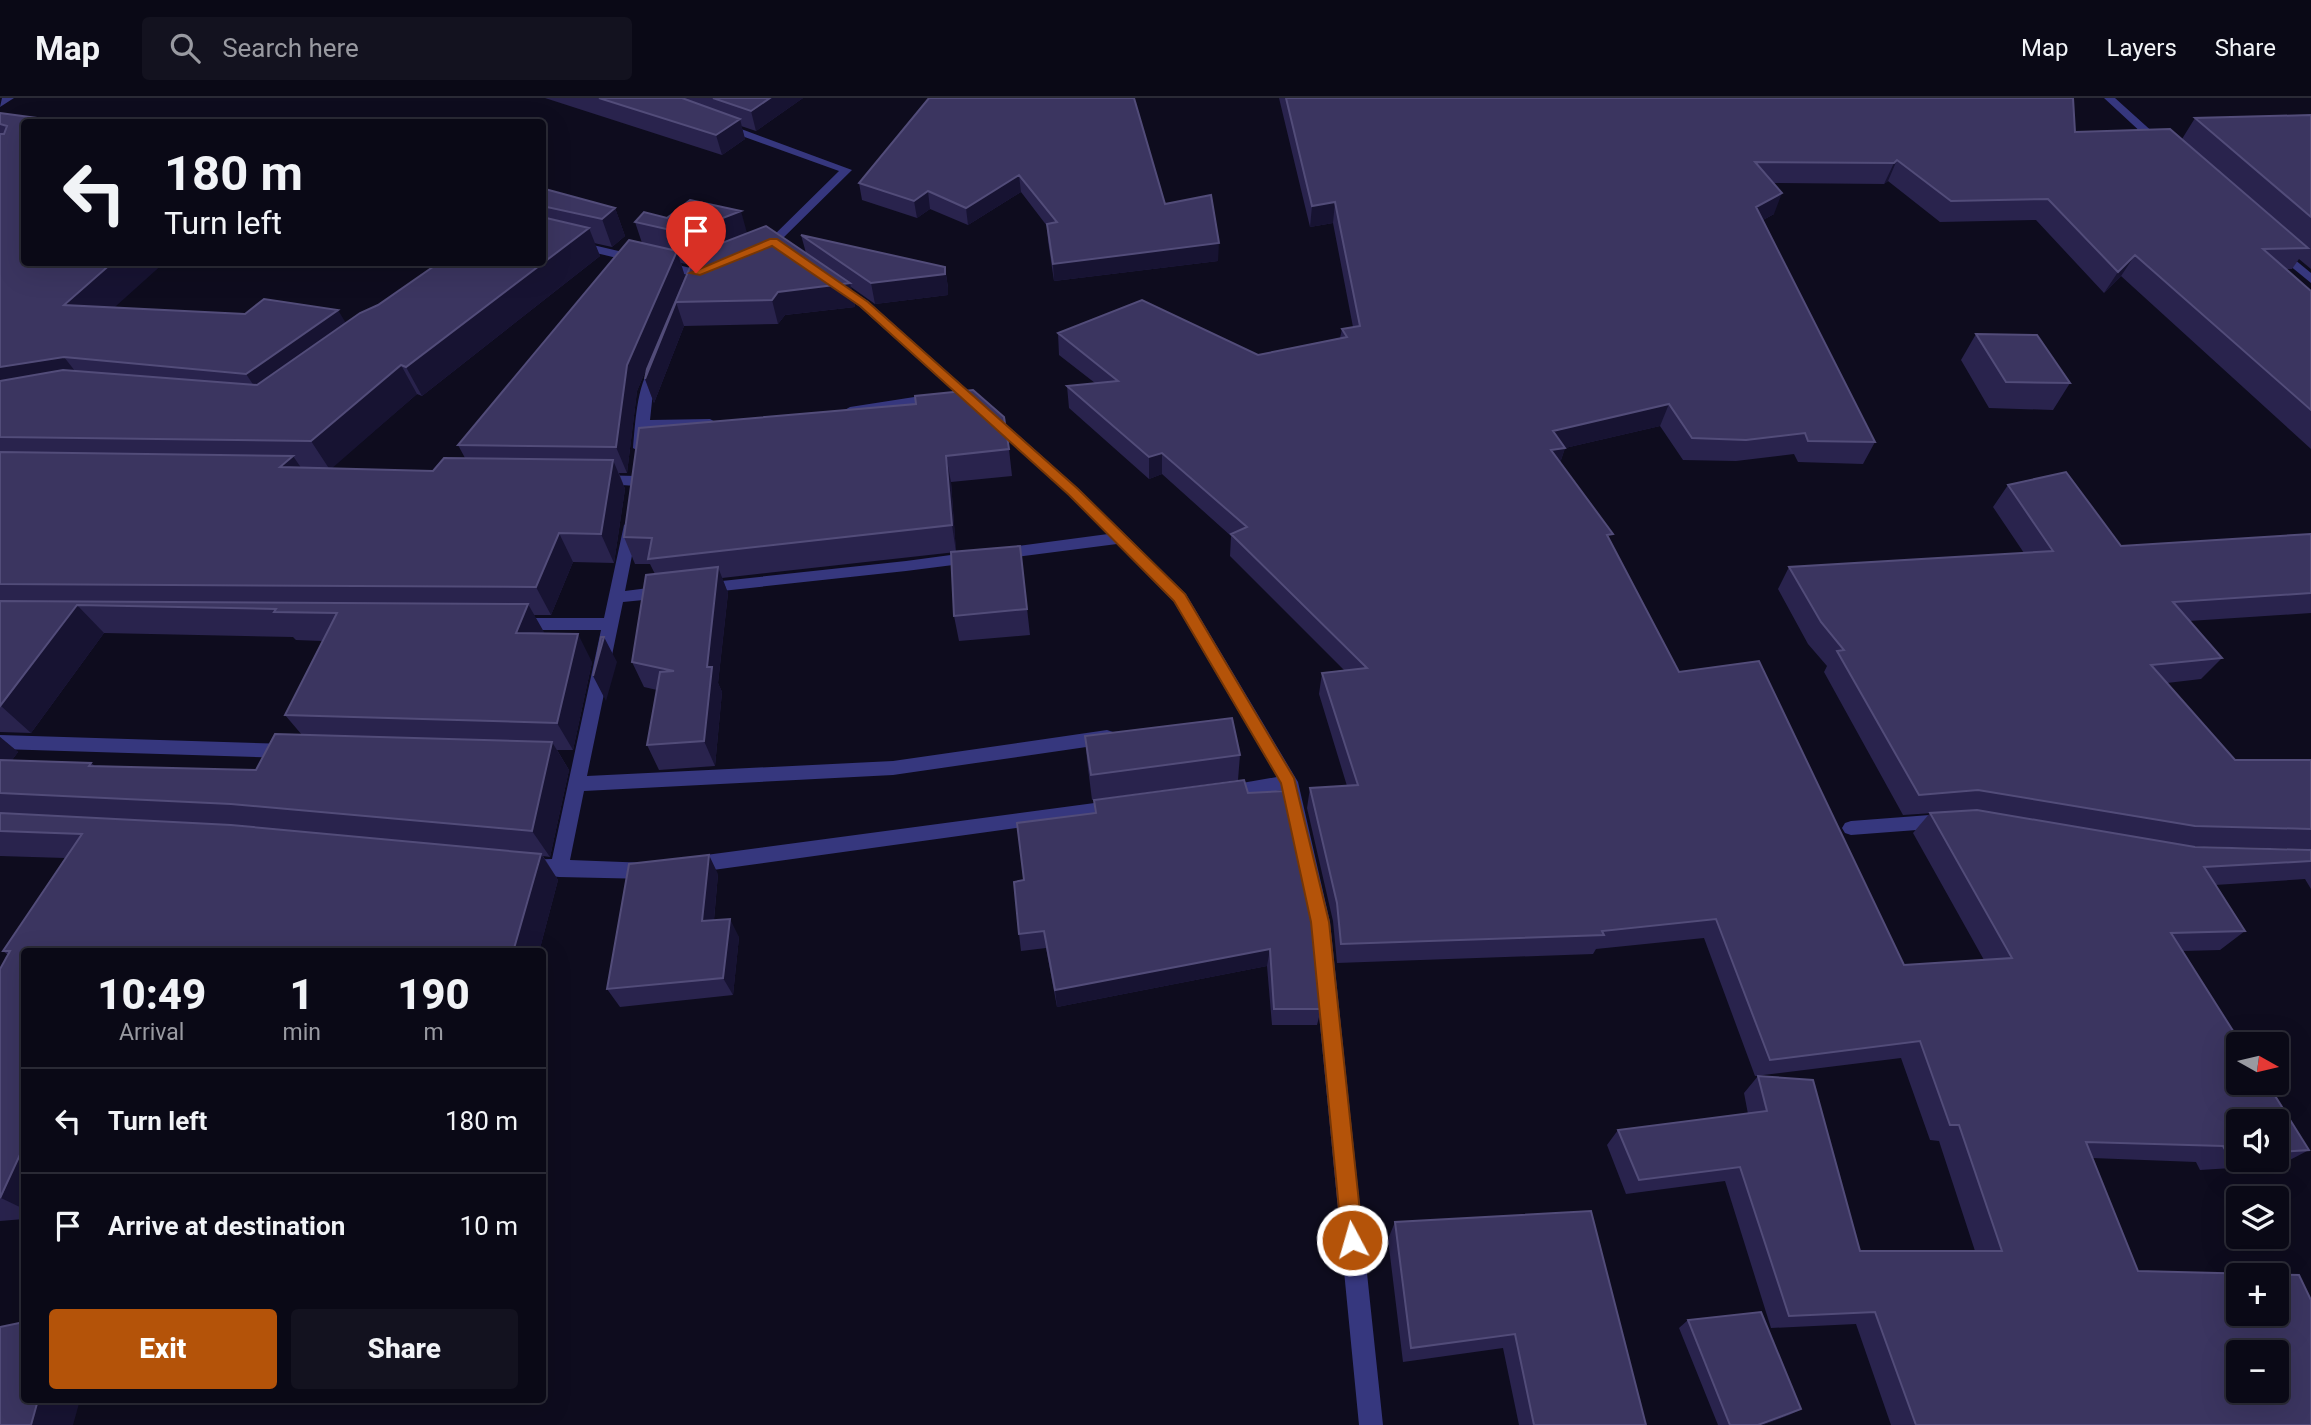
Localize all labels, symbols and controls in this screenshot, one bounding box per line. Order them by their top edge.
search box [142,17,632,80]
text: Map [35,29,100,68]
icon: search [166,29,204,67]
text: Search here [222,33,359,63]
text: Map [2021,34,2069,62]
text: Layers [2107,34,2177,62]
text: Share [2215,34,2276,62]
text: 180 m [164,145,303,202]
icon: left [49,147,140,238]
pin [666,201,726,273]
text: Turn left [164,204,282,242]
icon: arrive [677,212,715,250]
text: 10:49 [97,970,206,1019]
text: 1 [290,970,314,1019]
text: 190 [397,970,470,1019]
text: Arrival [119,1019,184,1046]
text: min [282,1019,321,1046]
text: m [423,1019,444,1046]
north arrow [2226,1032,2289,1096]
map controls [2226,1032,2289,1403]
icon: left [49,1102,87,1140]
text: Turn left [108,1106,207,1136]
text: 180 m [445,1106,518,1136]
button: sound [2226,1109,2289,1172]
button: layers [2226,1186,2289,1249]
position arrow [1315,1203,1389,1277]
icon: arrive [49,1207,87,1245]
text: Arrive at destination [108,1211,345,1241]
text: 10 m [460,1211,518,1241]
button: + [2226,1263,2289,1326]
button: Exit [49,1309,277,1389]
button: Share [291,1309,518,1389]
button: − [2226,1340,2289,1403]

